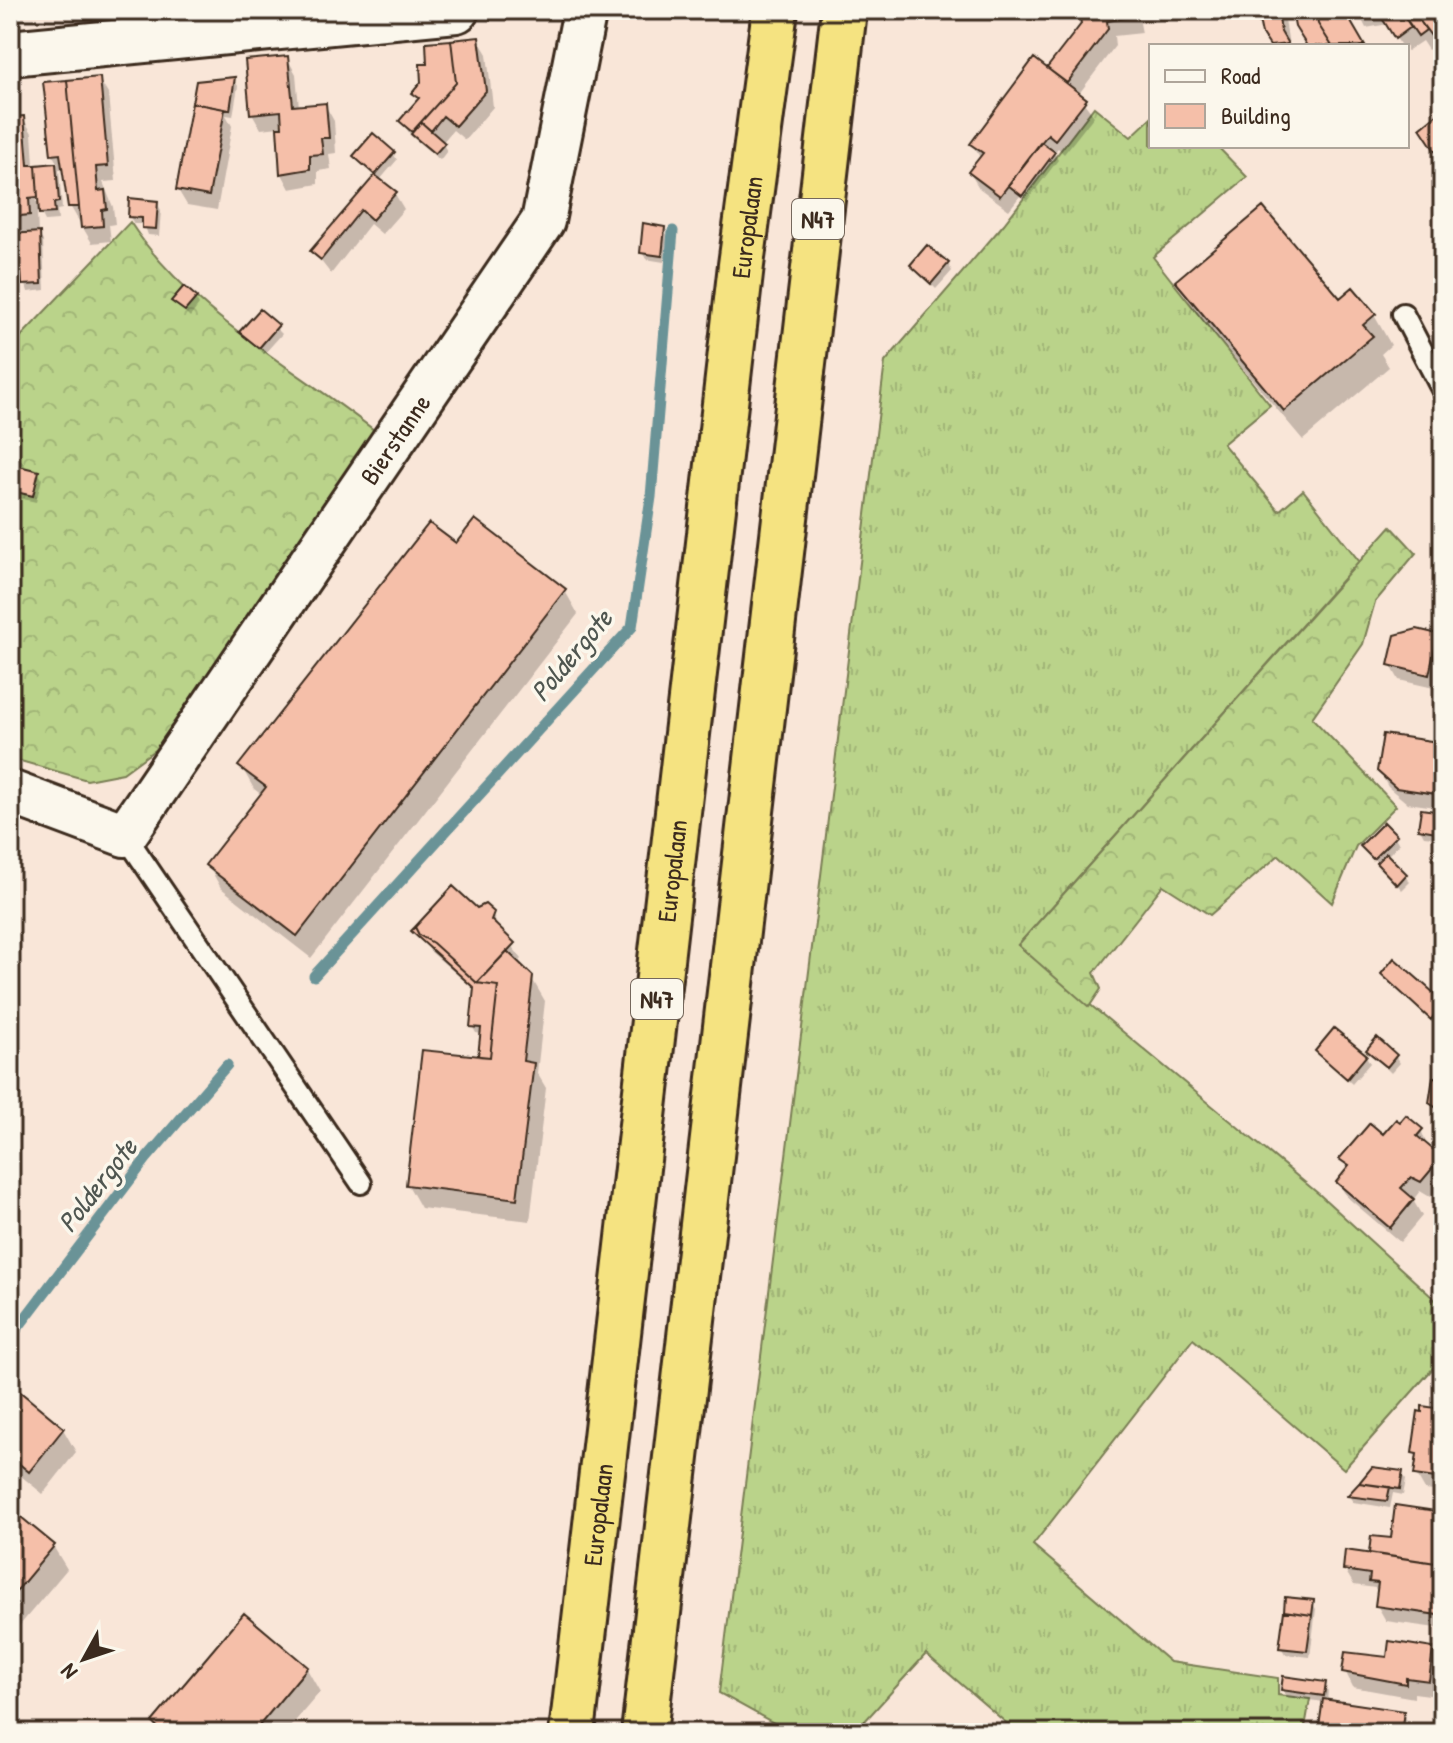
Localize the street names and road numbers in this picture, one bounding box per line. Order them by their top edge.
street label: Europalaan [722,174,770,280]
road number: N47 [792,199,844,239]
street label: Bierstanne [351,387,438,491]
street label: Europalaan [648,818,695,924]
road number: N47 [631,979,683,1019]
street label: Europalaan [574,1461,620,1568]

